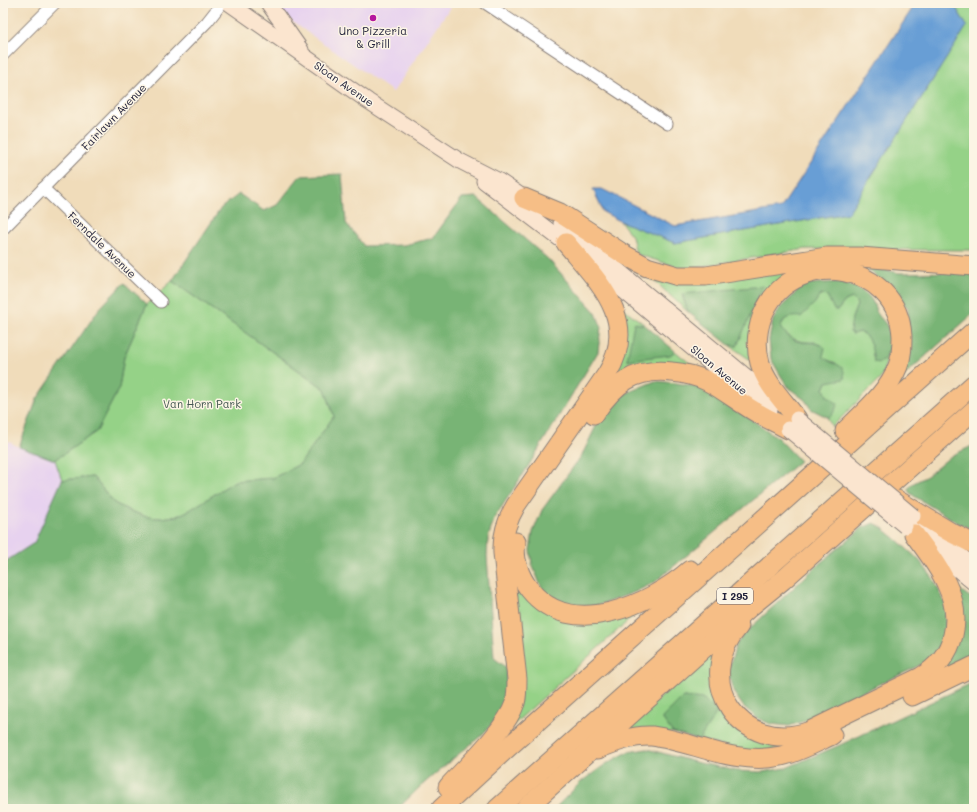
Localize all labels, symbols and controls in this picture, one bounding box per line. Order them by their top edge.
marker: Uno Pizzeria & Grill [368,13,378,23]
place label: Uno Pizzeria & Grill [339,23,407,51]
street label: Sloan Avenue [311,57,377,110]
street label: Fairlawn Avenue [78,80,150,153]
street label: Ferndale Avenue [65,208,140,281]
street label: Sloan Avenue [688,341,751,398]
park label: Van Horn Park [163,396,241,411]
road number: I 295 [717,588,753,604]

